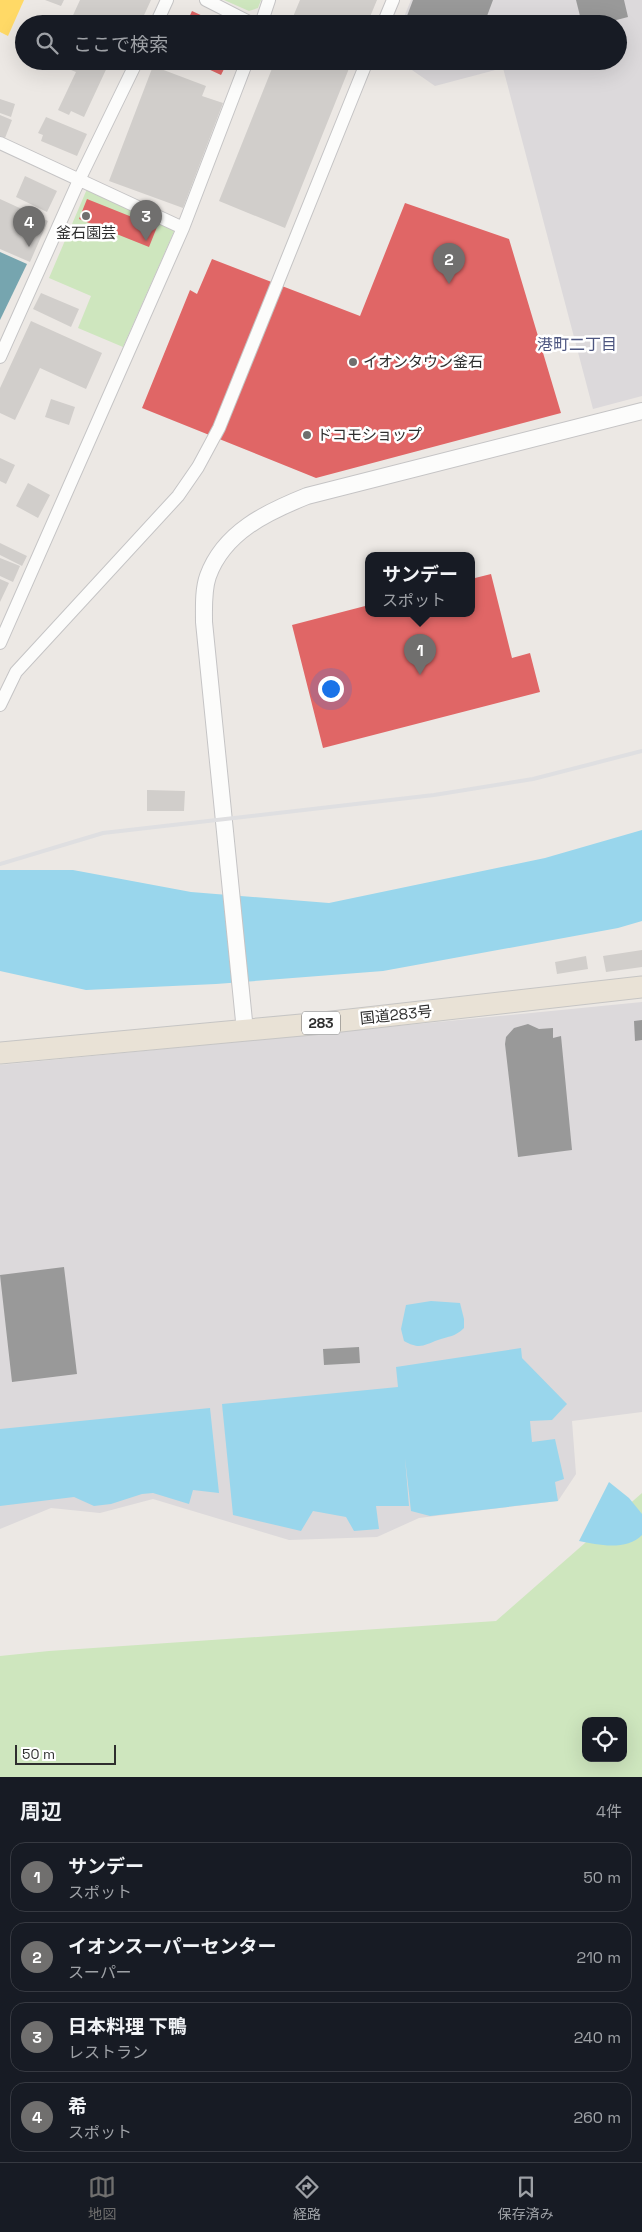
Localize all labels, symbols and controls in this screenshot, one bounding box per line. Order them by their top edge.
search box [15,15,627,70]
icon: search [33,29,61,57]
text: ここで検索 [73,32,168,57]
pin: 3 [130,200,162,241]
pin: 4 [13,206,45,247]
marker: 釜石園芸 [80,210,92,222]
place label: 釜石園芸 [56,223,116,242]
pin: 2 [433,243,465,284]
district label: 港町二丁目 [537,334,617,355]
place label: イオンタウン釜石 [363,352,483,371]
marker: イオンタウン釜石 [347,356,359,368]
place label: ドコモショップ [317,425,422,444]
marker: ドコモショップ [301,429,313,441]
popup [365,552,475,617]
text: サンデー [382,562,458,587]
text: スポット [382,590,446,611]
pin: 1 [404,634,436,675]
your location [318,676,344,702]
street label: 国道283号 [359,1001,433,1028]
road number: 283 [302,1011,340,1034]
map controls [582,1717,627,1762]
button: locate [582,1717,627,1762]
scale bar [15,1742,116,1765]
text: 50 m [22,1745,55,1763]
text: 周辺 [20,1798,62,1825]
text: 4件 [596,1801,622,1822]
text: サンデー [68,1854,144,1879]
text: 1 [33,1867,41,1888]
text: 50 m [583,1867,621,1888]
text: スポット [68,1882,132,1903]
text: イオンスーパーセンター [68,1934,276,1959]
text: 2 [32,1947,42,1968]
text: 210 m [577,1947,621,1968]
text: スーパー [68,1962,132,1983]
text: 日本料理 下鴨 [68,2014,187,2039]
text: 3 [32,2027,42,2048]
text: 240 m [574,2027,621,2048]
text: レストラン [68,2042,148,2063]
text: 希 [68,2094,87,2119]
text: 4 [32,2107,42,2128]
text: 260 m [573,2107,621,2128]
text: スポット [68,2122,132,2143]
tab: 地図 [88,2173,116,2223]
tab: 経路 [293,2173,321,2223]
tab: 保存済み [498,2173,554,2223]

